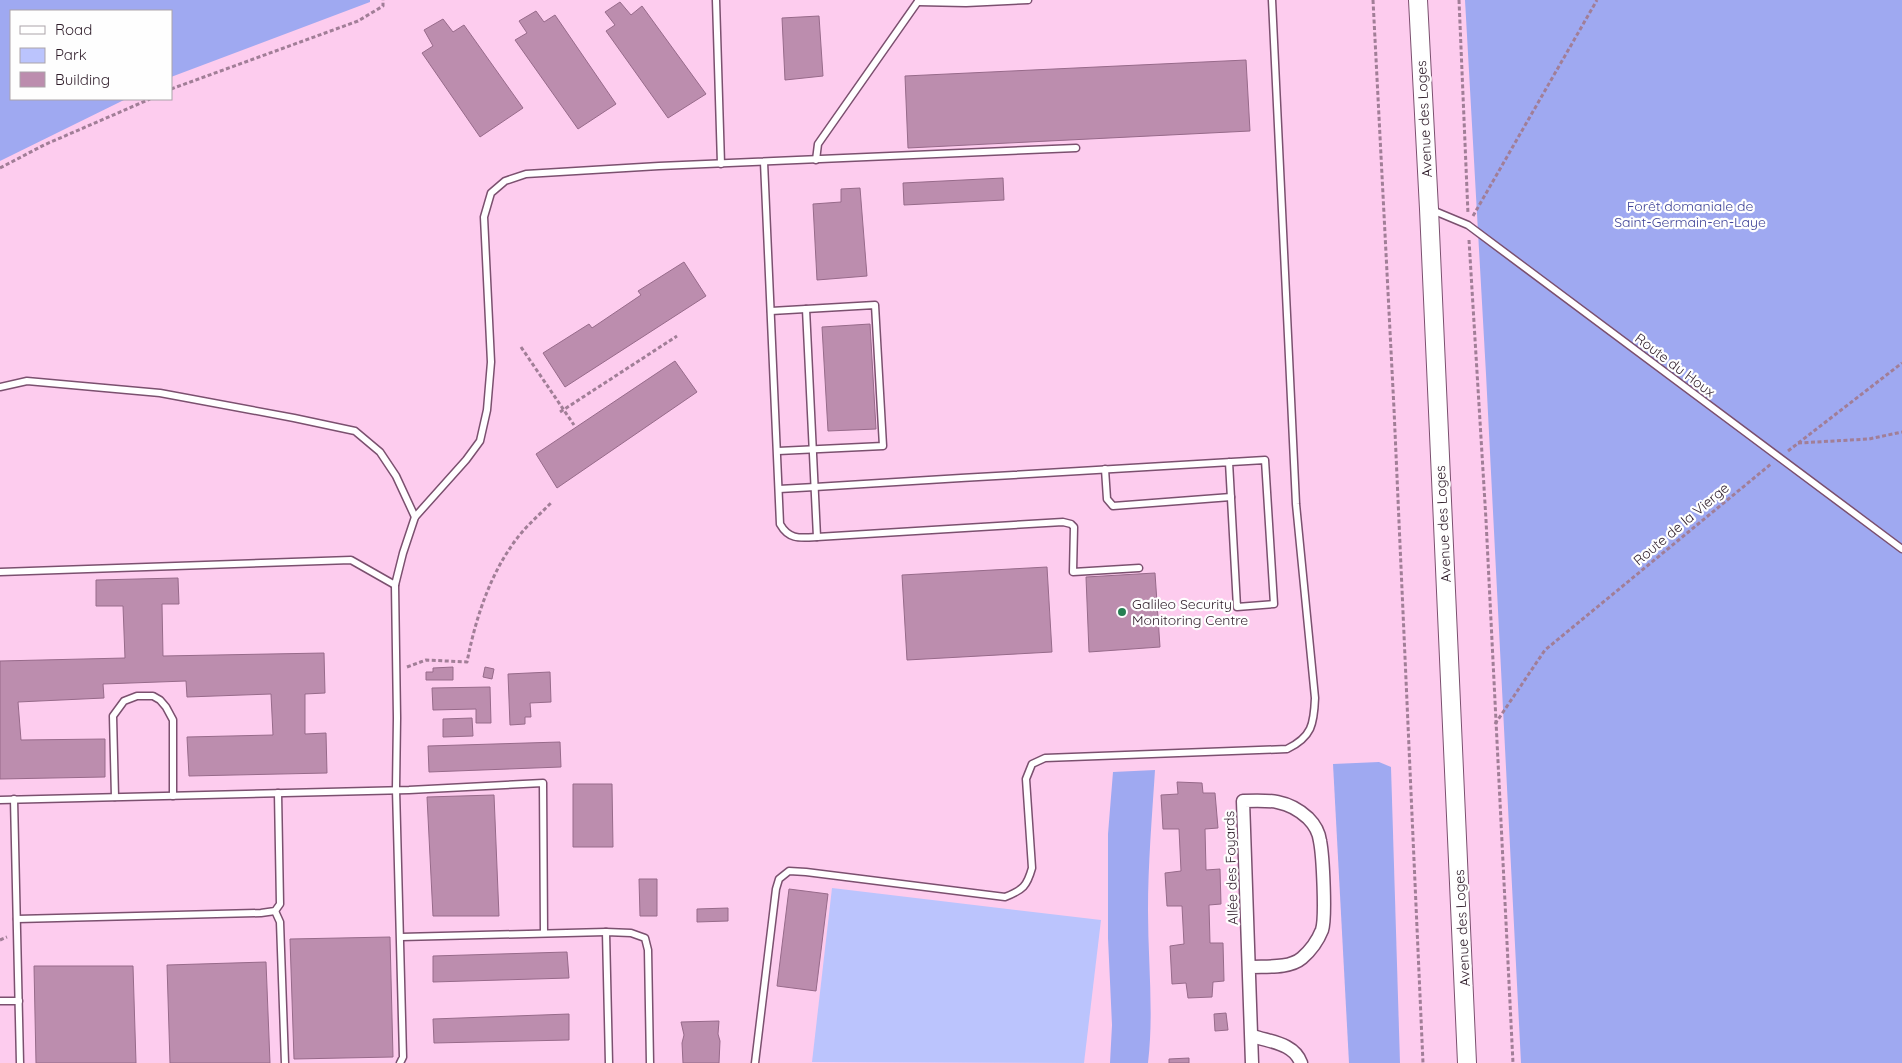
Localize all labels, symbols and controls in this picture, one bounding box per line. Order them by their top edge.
legend [10,10,172,100]
text: Road [55,20,92,39]
text: Park [55,45,87,64]
street label: Avenue des Loges [1412,60,1436,178]
text: Building [55,70,110,89]
park label: Forêt domaniale de Saint-Germain-en-Laye [1614,197,1766,231]
street label: Route du Houx [1631,329,1719,401]
street label: Avenue des Loges [1431,465,1455,583]
street label: Route de la Vierge [1629,479,1733,569]
place label: Galileo Security Monitoring Centre [1132,595,1248,629]
marker: Galileo Security Monitoring Centre [1116,606,1128,618]
street label: Allée des Foyards [1220,810,1242,926]
street label: Avenue des Loges [1450,869,1474,987]

